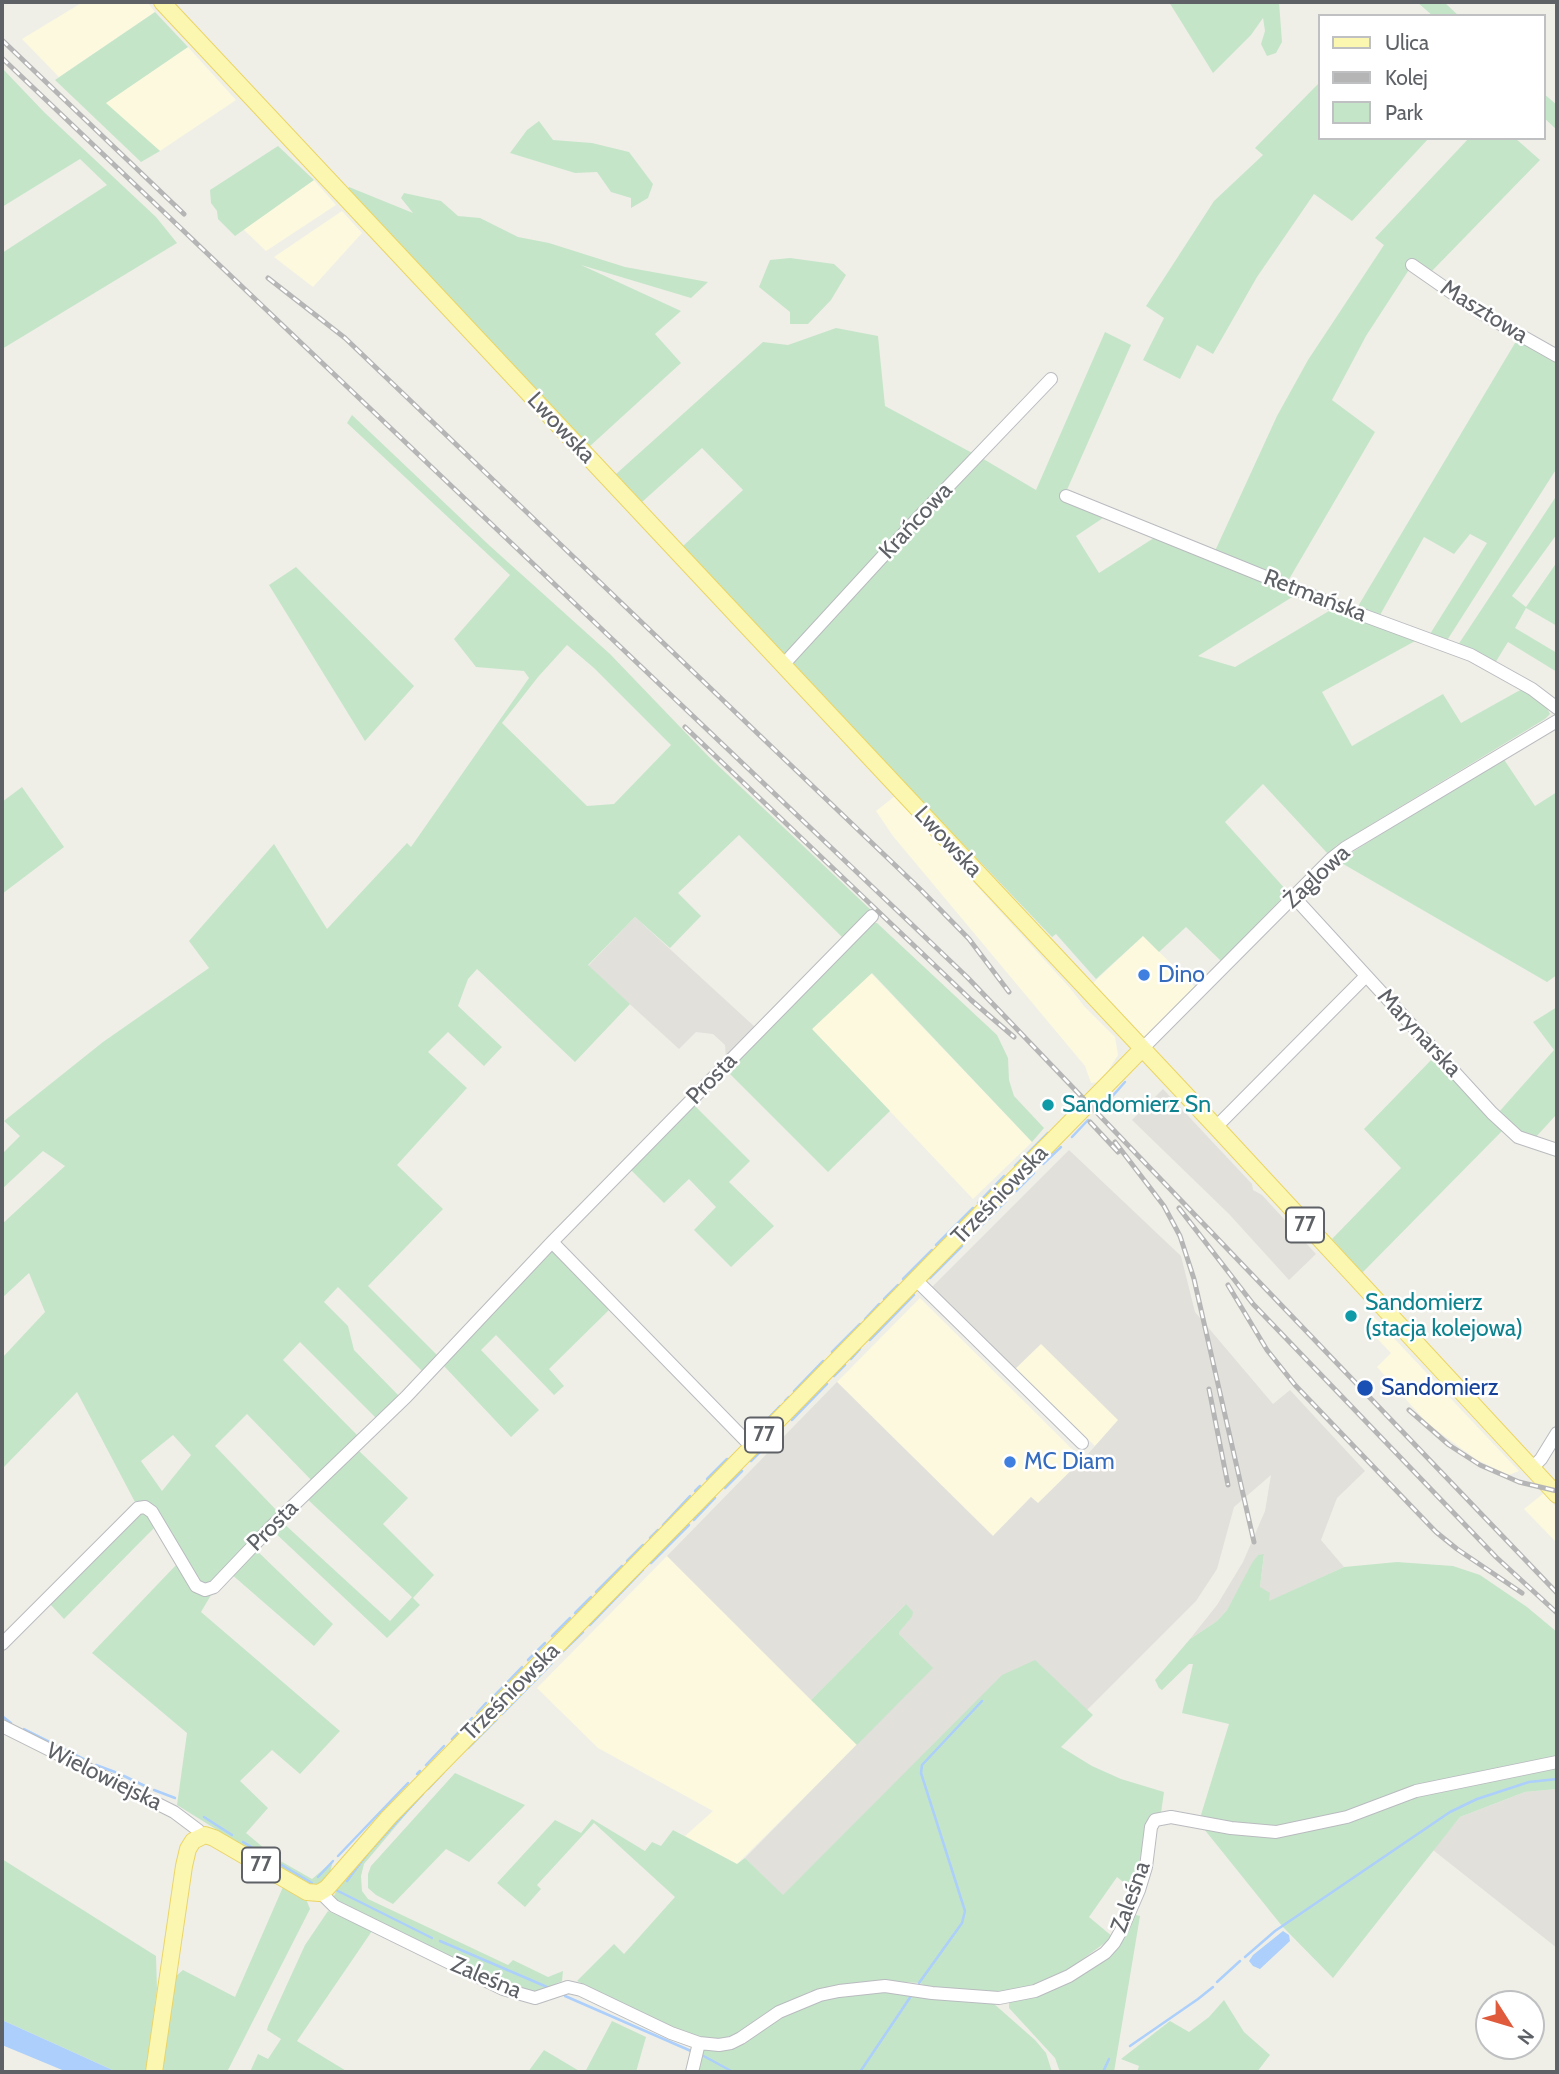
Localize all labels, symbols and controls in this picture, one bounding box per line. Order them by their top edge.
legend [1318,14,1545,140]
text: Ulica [1385,30,1429,55]
text: Kolej [1385,65,1428,90]
text: Park [1385,100,1423,125]
street label: Masztowa [1435,274,1533,350]
street label: Lwowska [521,387,601,469]
street label: Krańcowa [874,477,958,565]
street label: Retmańska [1260,564,1370,628]
street label: Lwowska [908,801,988,883]
street label: Żaglowa [1278,839,1356,915]
place label: Dino [1158,961,1205,989]
marker: Dino [1136,967,1152,983]
street label: Marynarska [1371,983,1467,1083]
street label: Prosta [681,1048,743,1110]
place label: Sandomierz Sn [1062,1091,1211,1119]
marker: Sandomierz Sn [1040,1097,1056,1113]
street label: Trześniowska [946,1140,1054,1250]
road number: 77 [1286,1208,1324,1242]
place label: Sandomierz (stacja kolejowa) [1365,1289,1523,1343]
marker: Sandomierz (stacja kolejowa) [1343,1308,1359,1324]
place label: Sandomierz [1381,1374,1499,1402]
marker: Sandomierz [1355,1378,1375,1398]
road number: 77 [745,1418,783,1452]
place label: MC Diam [1024,1448,1115,1476]
marker: MC Diam [1002,1454,1018,1470]
street label: Prosta [242,1495,304,1557]
street label: Trześniowska [456,1637,566,1747]
street label: Wielowiejska [42,1737,166,1817]
road number: 77 [242,1848,280,1882]
street label: Zaleśna [1105,1858,1157,1936]
street label: Zaleśna [447,1951,525,2005]
north arrow [1475,1990,1545,2060]
text: N [1512,2024,1539,2049]

